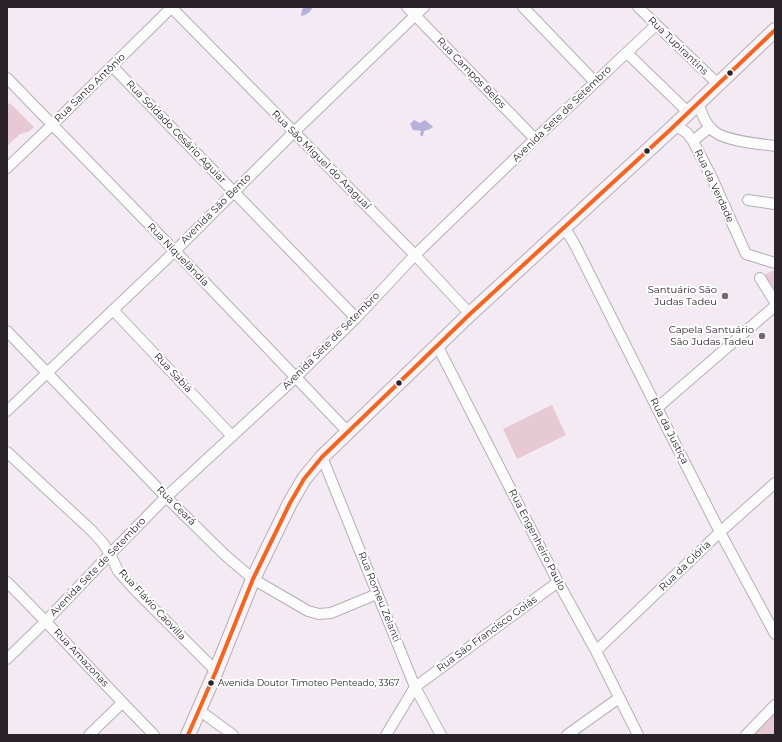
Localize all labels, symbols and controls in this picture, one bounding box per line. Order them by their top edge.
street label: Rua Tupirantins [645,14,711,78]
street label: Rua Campos Belos [434,35,508,111]
street label: Rua Santo Antônio [52,51,128,125]
street label: Avenida Sete de Setembro [510,64,614,164]
unlabelled marker [725,68,735,78]
street label: Rua Soldado Cesário Aguiar [124,78,228,186]
street label: Rua São Miguel do Araguaí [269,108,373,212]
unlabelled marker [642,146,652,156]
street label: Rua da Verdade [692,147,736,225]
street label: Avenida São Bento [178,171,254,247]
street label: Rua Niquelândia [145,221,211,289]
place label: Santuário São Judas Tadeu [648,284,717,308]
street label: Avenida Sete de Setembro [280,290,382,392]
marker: Santuário São Judas Tadeu [720,291,730,301]
place label: Capela Santuário São Judas Tadeu [669,324,754,348]
marker: Capela Santuário São Judas Tadeu [757,331,767,341]
street label: Rua Sabiá [152,351,194,395]
unlabelled marker [394,378,404,388]
street label: Rua da Justiça [647,396,691,466]
street label: Rua Ceará [154,484,198,528]
street label: Rua Engenheiro Paulo [506,487,568,593]
street label: Avenida Sete de Setembro [48,515,148,619]
street label: Rua da Glória [657,538,713,594]
street label: Rua Romeu Zelanti [355,550,403,644]
street label: Rua Flávio Caovilla [116,567,188,643]
street label: Rua São Francisco Goiás [435,594,539,674]
street label: Rua Amazonas [51,626,111,690]
marker: Avenida Doutor Timoteo Penteado, 3367 [206,678,216,688]
place label: Avenida Doutor Timoteo Penteado, 3367 [218,678,399,688]

